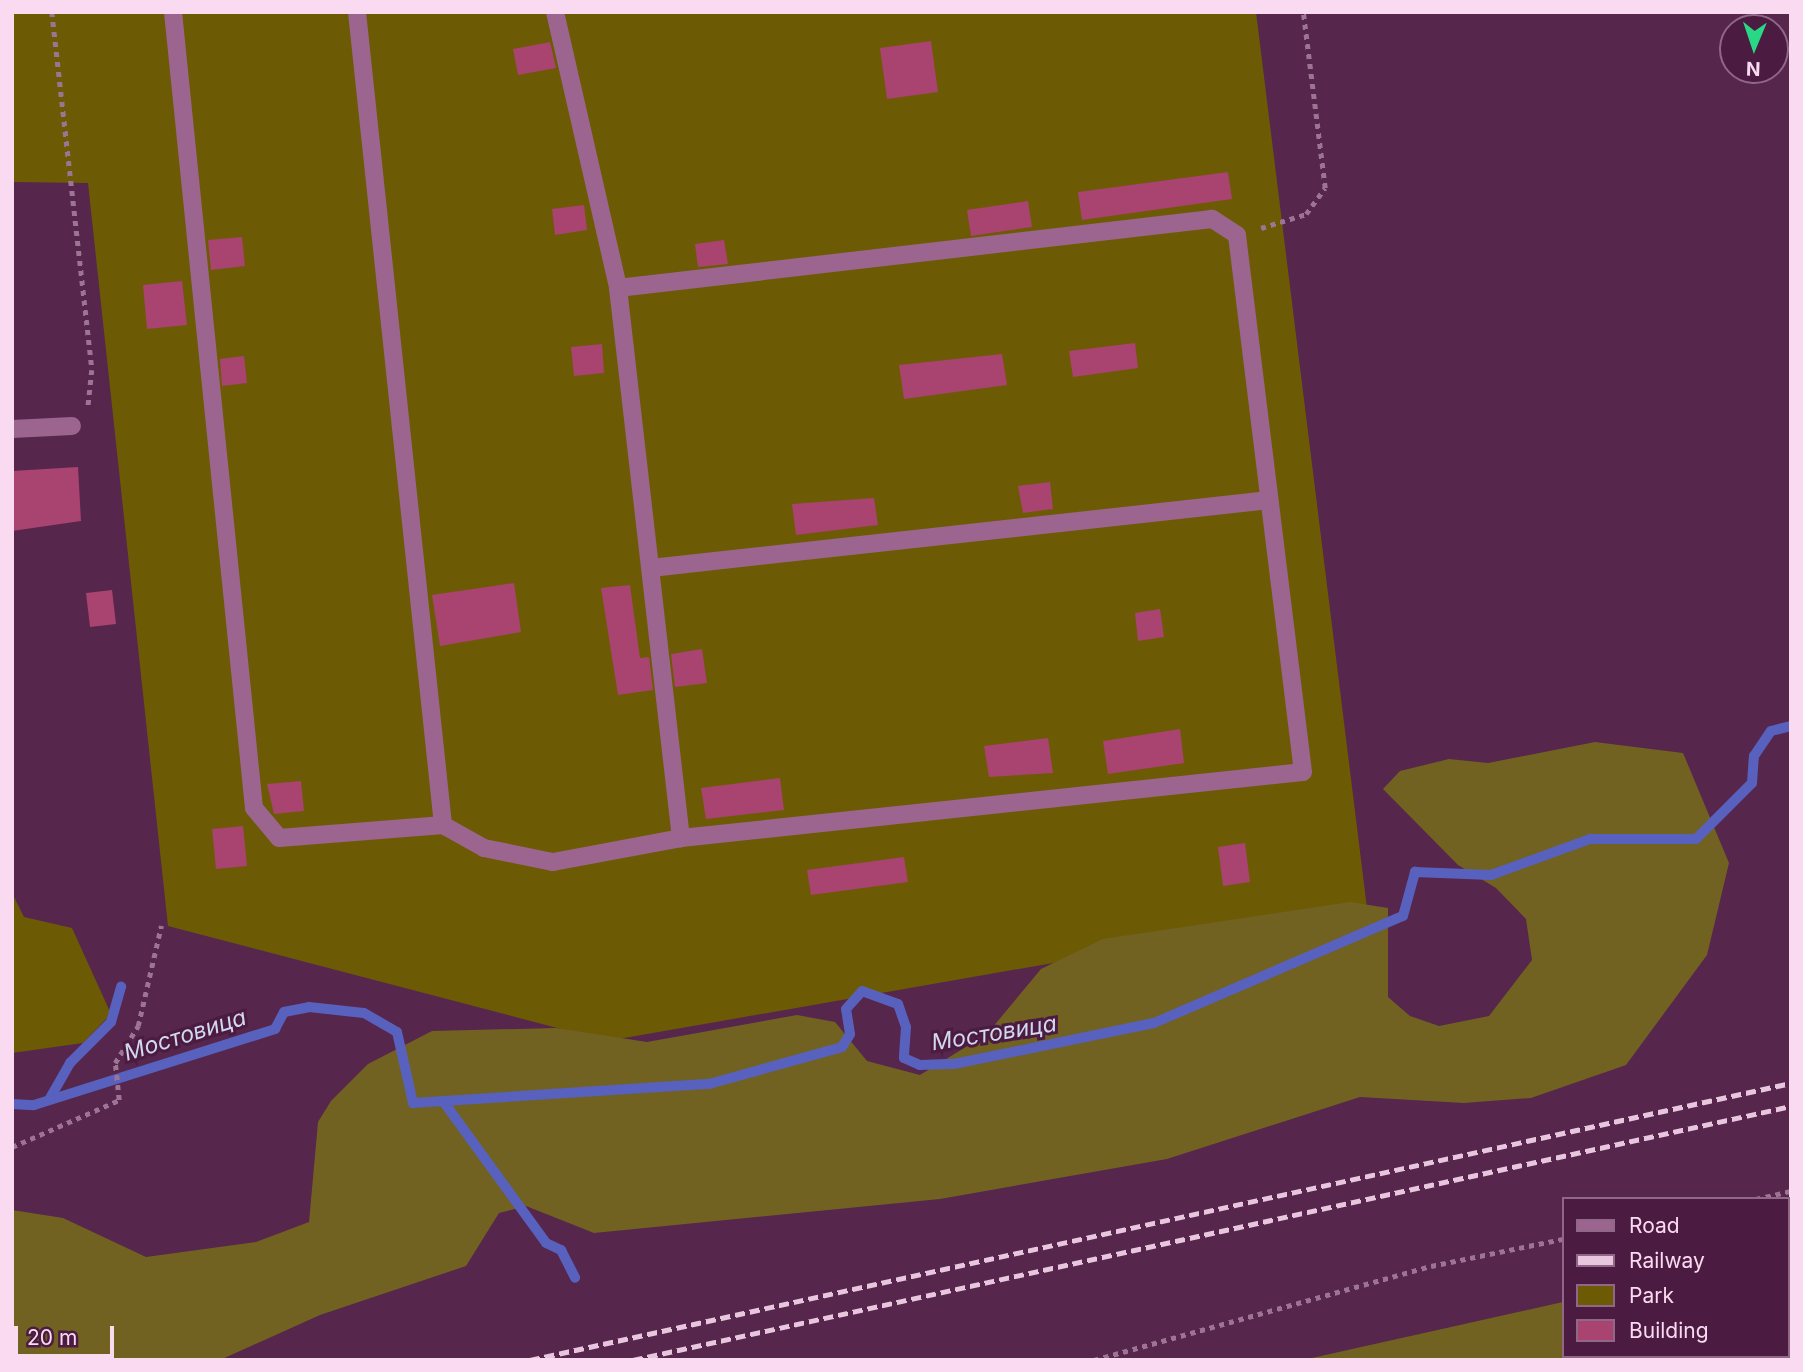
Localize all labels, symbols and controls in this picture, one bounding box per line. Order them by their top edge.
north arrow [1719,14,1789,84]
text: N [1746,57,1761,80]
water label: Мостовица [121,1003,249,1067]
water label: Мостовица [929,1009,1059,1057]
legend [1562,1197,1789,1358]
text: Road [1629,1213,1680,1238]
text: Railway [1629,1248,1705,1273]
text: Park [1629,1283,1674,1308]
scale bar [18,1312,117,1356]
text: Building [1629,1318,1709,1343]
text: 20 m [27,1325,77,1350]

